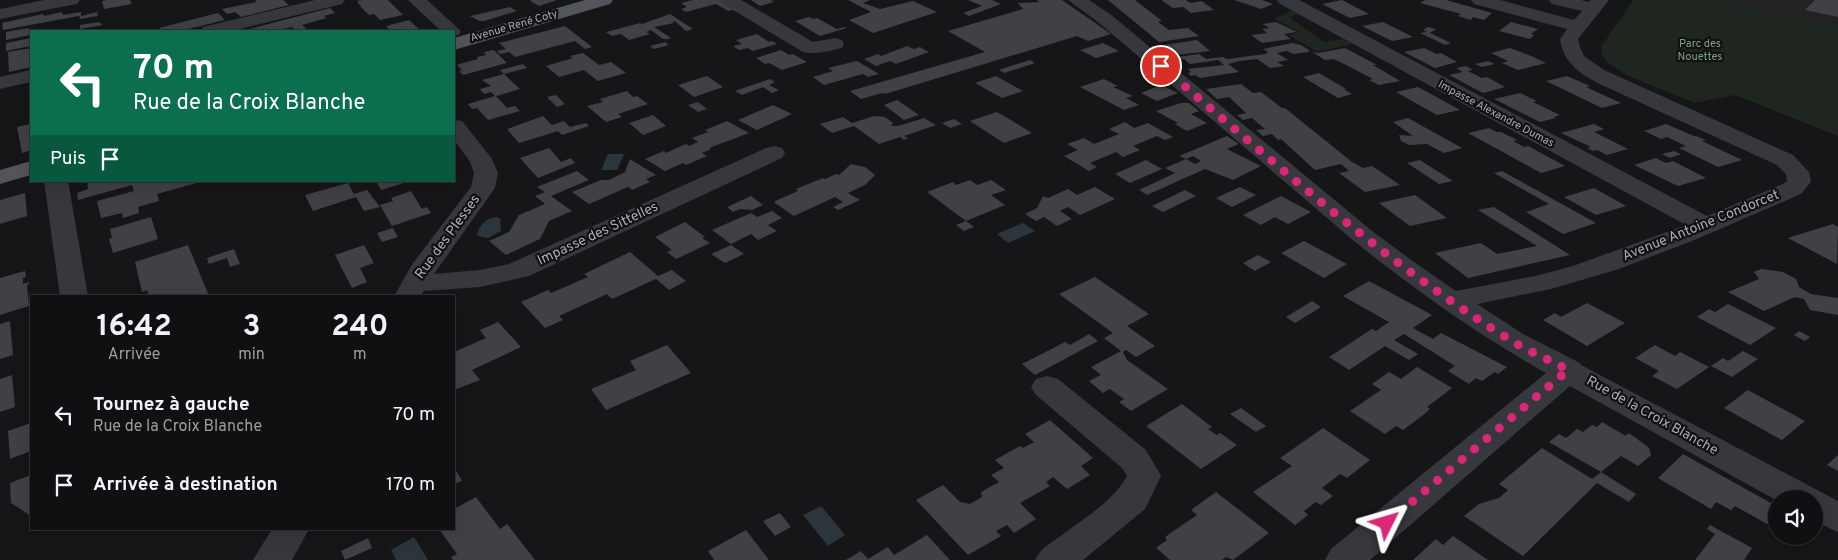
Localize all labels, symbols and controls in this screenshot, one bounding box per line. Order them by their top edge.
street label: Avenue René Coty [469,7,559,45]
park label: Parc des Nouettes [1678,37,1722,64]
pin [1140,45,1182,87]
text: 70 m [133,47,214,91]
icon: left [50,50,115,115]
icon: arrive [1147,52,1175,80]
street label: Impasse Alexandre Dumas [1436,77,1556,151]
text: Rue de la Croix Blanche [133,90,365,117]
icon: arrive [96,145,124,173]
text: Puis [50,147,86,171]
street label: Avenue Antoine Condorcet [1620,187,1782,265]
street label: Rue des Plesses [412,192,484,282]
street label: Impasse des Sittelles [535,199,661,269]
text: 16:42 [96,309,172,346]
text: 3 [242,309,260,346]
text: 240 [331,309,389,346]
text: Arrivée [108,345,160,365]
text: min [238,345,265,365]
text: m [353,345,367,365]
street label: Rue de la Croix Blanche [1583,373,1721,459]
text: Tournez à gauche [93,393,250,417]
icon: left [50,401,78,429]
text: 70 m [393,403,435,427]
text: Rue de la Croix Blanche [93,417,262,437]
icon: arrive [50,471,78,499]
text: Arrivée à destination [93,473,278,497]
text: 170 m [386,473,435,497]
map controls [1768,490,1823,545]
button: sound [1768,490,1823,545]
position arrow [1360,496,1412,548]

